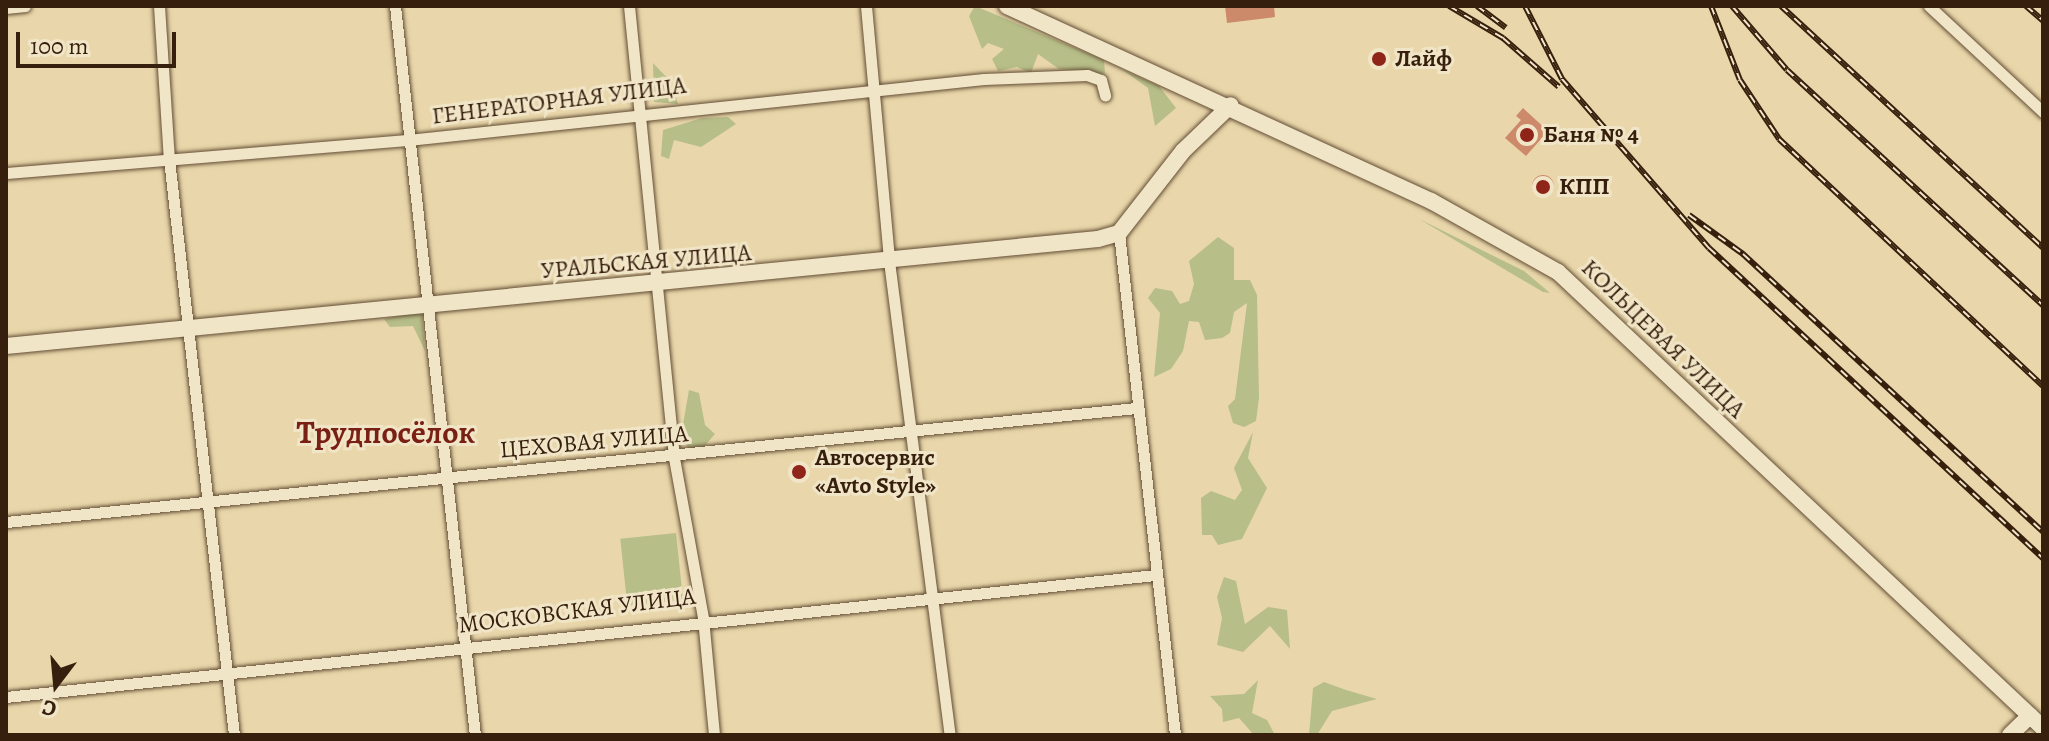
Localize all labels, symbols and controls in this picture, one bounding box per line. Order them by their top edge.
scale bar [20,16,180,66]
text: 100 m [30,30,89,62]
place label: Лайф [1395,45,1452,73]
marker: Лайф [1370,50,1388,68]
street label: ГЕНЕРАТОРНАЯ УЛИЦА [430,71,688,131]
place label: Баня № 4 [1543,121,1639,149]
marker: Баня № 4 [1518,126,1536,144]
place label: КПП [1559,173,1610,201]
marker: КПП [1534,178,1552,196]
street label: УРАЛЬСКАЯ УЛИЦА [540,238,752,286]
street label: КОЛЬЦЕВАЯ УЛИЦА [1575,254,1751,424]
district label: Трудпосёлок [296,413,476,451]
street label: ЦЕХОВАЯ УЛИЦА [499,419,689,465]
place label: Автосервис «Avto Style» [815,444,936,500]
marker: Автосервис «Avto Style» [790,463,808,481]
street label: МОСКОВСКАЯ УЛИЦА [457,582,697,640]
north arrow [16,645,96,725]
text: С [39,692,60,724]

